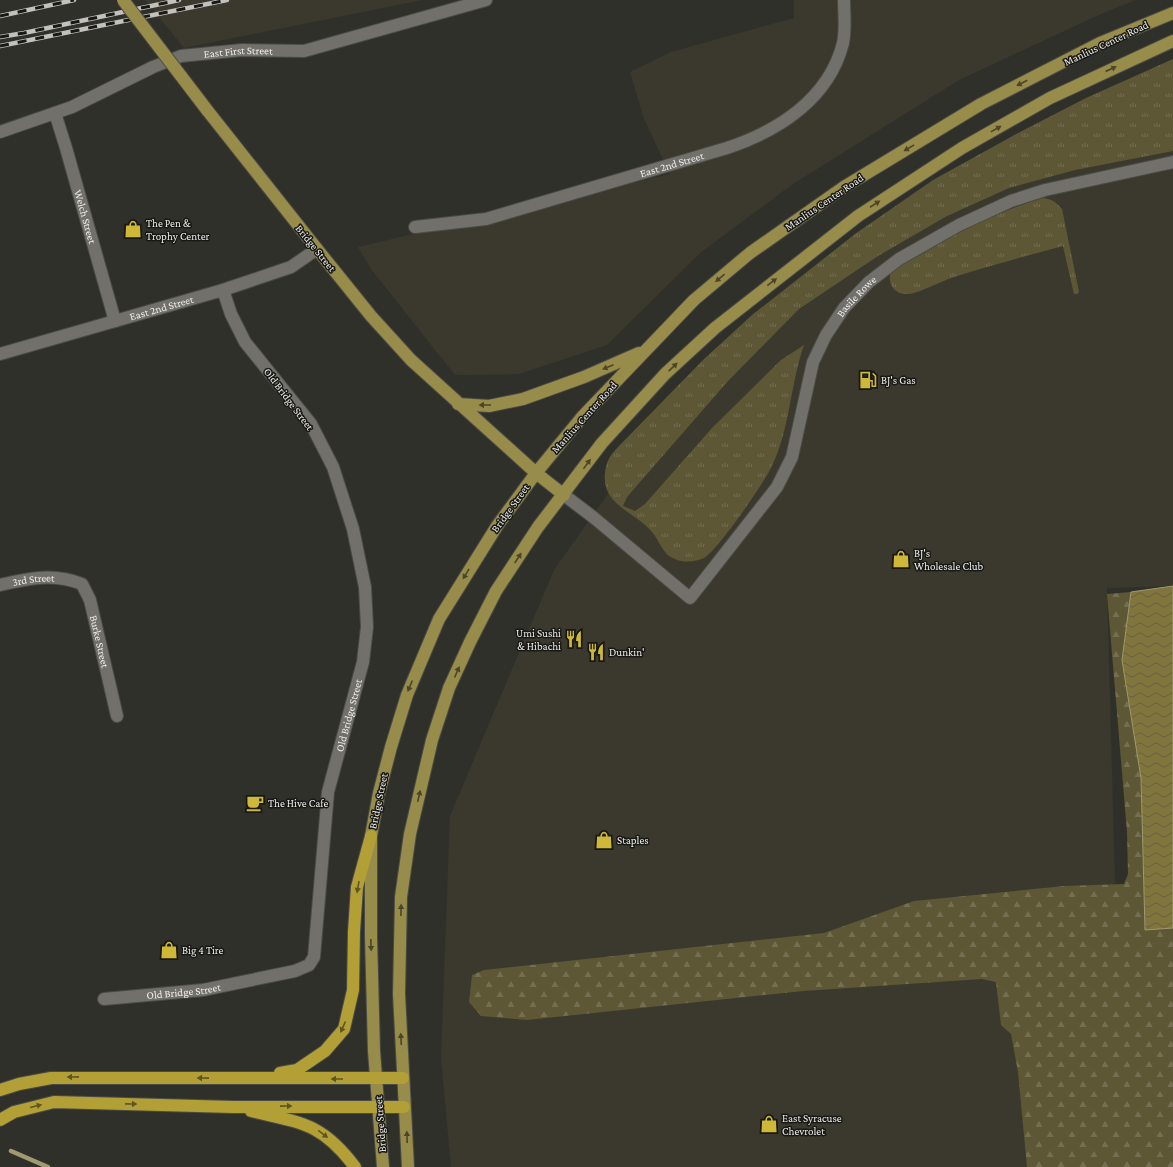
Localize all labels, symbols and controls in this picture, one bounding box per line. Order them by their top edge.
street label: Manlius Center Road [1062,18,1150,68]
street label: East First Street [203,44,273,60]
one-way arrow [1106,66,1117,72]
one-way arrow [1016,80,1027,87]
one-way arrow [990,125,1002,132]
one-way arrow [903,144,915,151]
street label: East 2nd Street [638,149,705,179]
street label: Manlius Center Road [783,171,866,233]
street label: Welch Street [72,188,99,245]
one-way arrow [870,200,881,208]
place label: The Pen & Trophy Center [146,217,209,243]
shop icon: The Pen & Trophy Center [123,219,143,239]
street label: Bridge Street [293,222,339,275]
one-way arrow [715,273,725,283]
street label: Basile Rowe [834,273,878,319]
one-way arrow [766,278,777,287]
street label: East 2nd Street [128,293,195,323]
one-way arrow [668,362,678,372]
one-way arrow [603,364,614,370]
street label: Old Bridge Street [261,366,316,433]
fuel station icon: BJ's Gas [858,370,878,390]
place label: BJ's Gas [881,374,916,387]
street label: Manlius Center Road [549,379,619,455]
one-way arrow [478,402,491,408]
one-way arrow [583,459,591,469]
street label: Bridge Street [489,481,532,535]
place label: BJ's Wholesale Club [914,547,984,572]
shop icon: BJ's Wholesale Club [891,549,911,569]
one-way arrow [514,553,522,563]
one-way arrow [462,569,470,579]
street label: 3rd Street [11,572,55,588]
street label: Burke Street [88,614,112,669]
place label: Umi Sushi & Hibachi [516,627,561,652]
restaurant icon: Umi Sushi & Hibachi [564,629,584,649]
restaurant icon: Dunkin' [586,642,606,662]
place label: Dunkin' [609,646,645,658]
one-way arrow [454,666,460,678]
street label: Old Bridge Street [333,677,364,753]
one-way arrow [407,680,414,692]
street label: Bridge Street [366,772,391,830]
one-way arrow [416,790,422,803]
cafe icon: The Hive Cafe [245,793,265,813]
place label: The Hive Cafe [268,797,328,809]
shop icon: Staples [594,830,614,850]
place label: Staples [617,834,649,847]
one-way arrow [355,881,361,893]
one-way arrow [398,903,404,916]
one-way arrow [368,939,374,952]
shop icon: Big 4 Tire [159,940,179,960]
place label: Big 4 Tire [182,944,223,957]
street label: Old Bridge Street [146,980,222,1001]
one-way arrow [340,1022,346,1033]
one-way arrow [398,1033,405,1045]
one-way arrow [67,1074,79,1081]
one-way arrow [196,1075,209,1081]
one-way arrow [330,1076,343,1082]
street label: Bridge Street [372,1095,389,1153]
one-way arrow [125,1101,138,1107]
one-way arrow [30,1103,42,1109]
one-way arrow [280,1103,293,1109]
place label: East Syracuse Chevrolet [782,1112,842,1137]
shop icon: East Syracuse Chevrolet [759,1114,779,1134]
one-way arrow [317,1130,328,1138]
one-way arrow [403,1131,410,1143]

